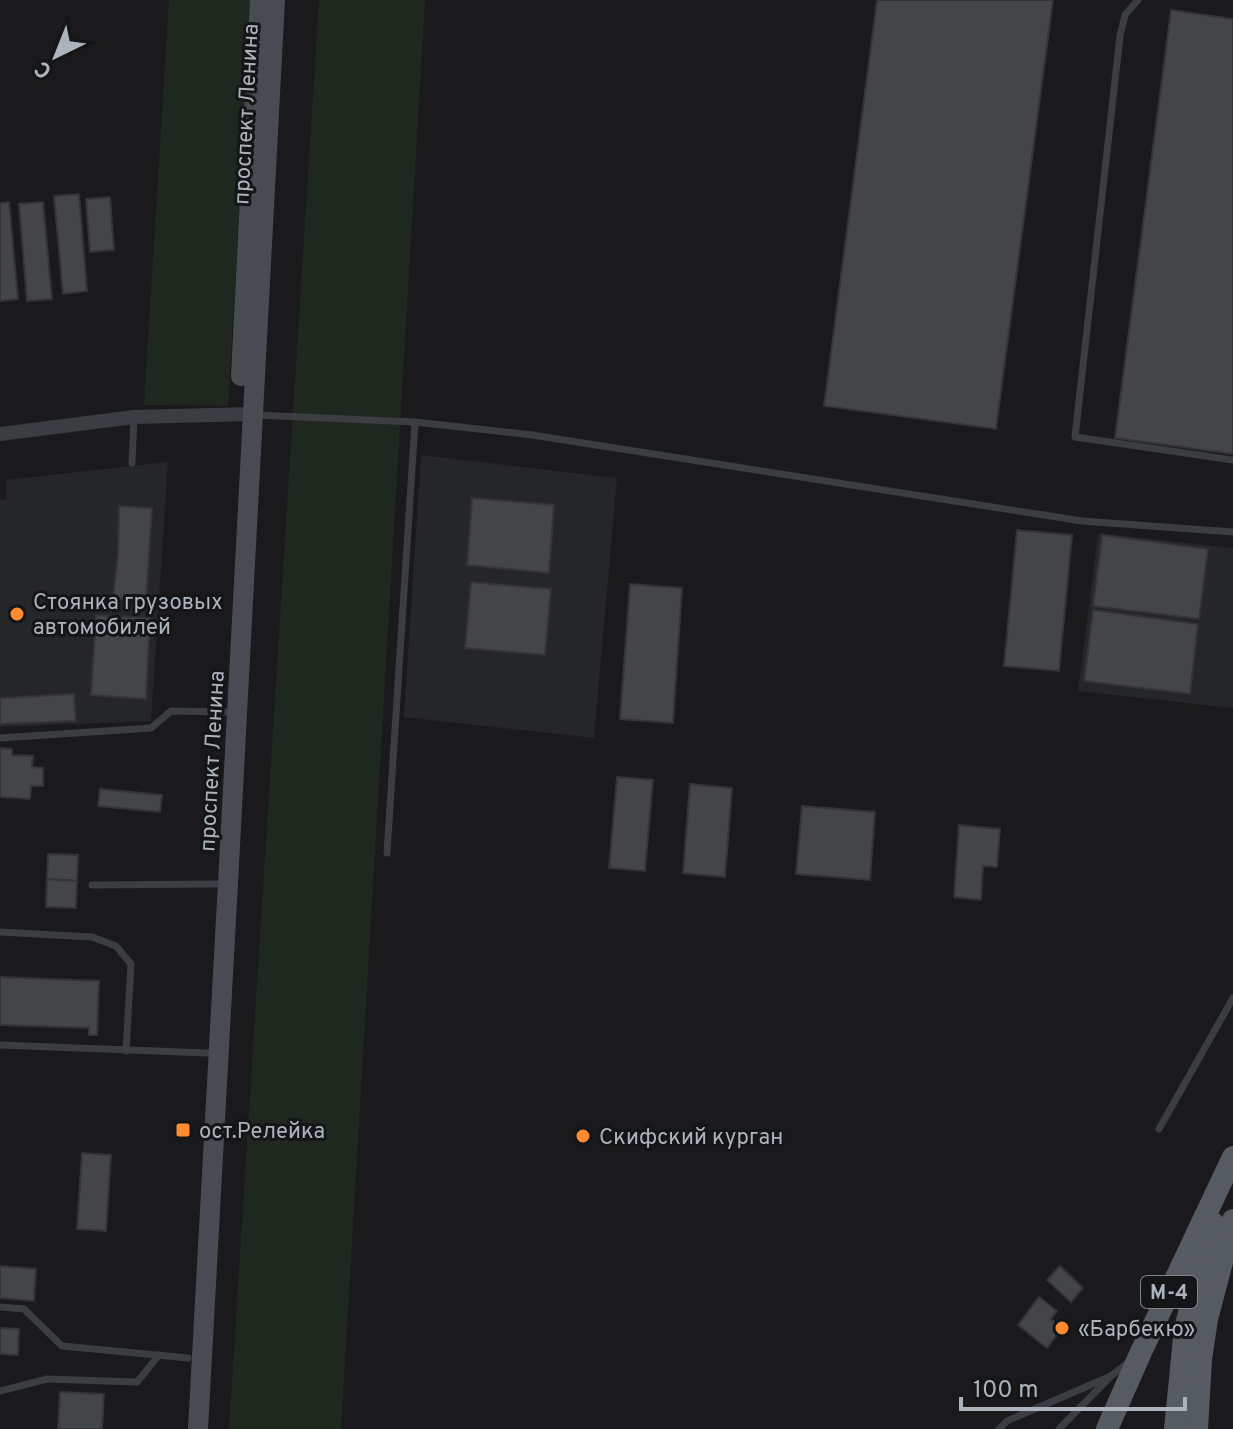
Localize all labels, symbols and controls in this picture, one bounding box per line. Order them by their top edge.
north arrow [16,16,96,96]
street label: проспект Ленина [229,23,266,205]
text: С [30,54,58,83]
place label: Стоянка грузовых автомобилей [33,590,223,642]
marker: Стоянка грузовых автомобилей [8,605,26,623]
street label: проспект Ленина [195,670,232,852]
place label: ост.Релейка [199,1119,325,1146]
marker: ост.Релейка [174,1121,192,1139]
place label: Скифский курган [599,1125,783,1152]
marker: Скифский курган [574,1127,592,1145]
road number: М-4 [1141,1276,1197,1308]
place label: «Барбекю» [1078,1317,1195,1344]
marker: «Барбекю» [1053,1319,1071,1337]
scale bar [961,1361,1185,1411]
text: 100 m [973,1376,1039,1406]

